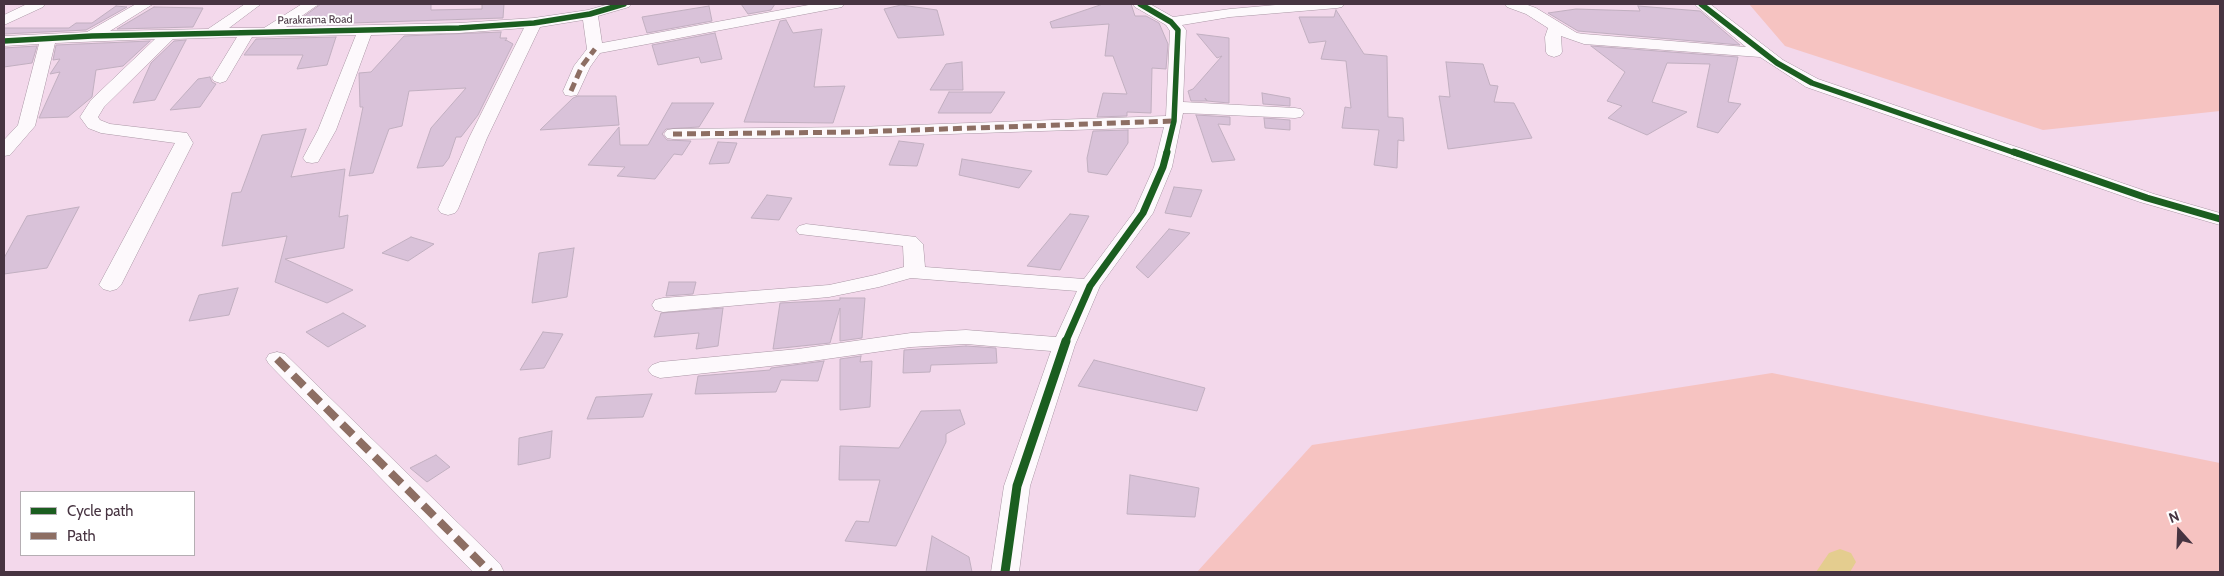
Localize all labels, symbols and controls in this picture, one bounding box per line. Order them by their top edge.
street label: Parakrama Road [277,13,353,27]
legend [20,491,195,556]
text: Cycle path [67,502,133,520]
north arrow [2154,506,2204,556]
text: N [2166,507,2182,527]
text: Path [67,527,96,545]

